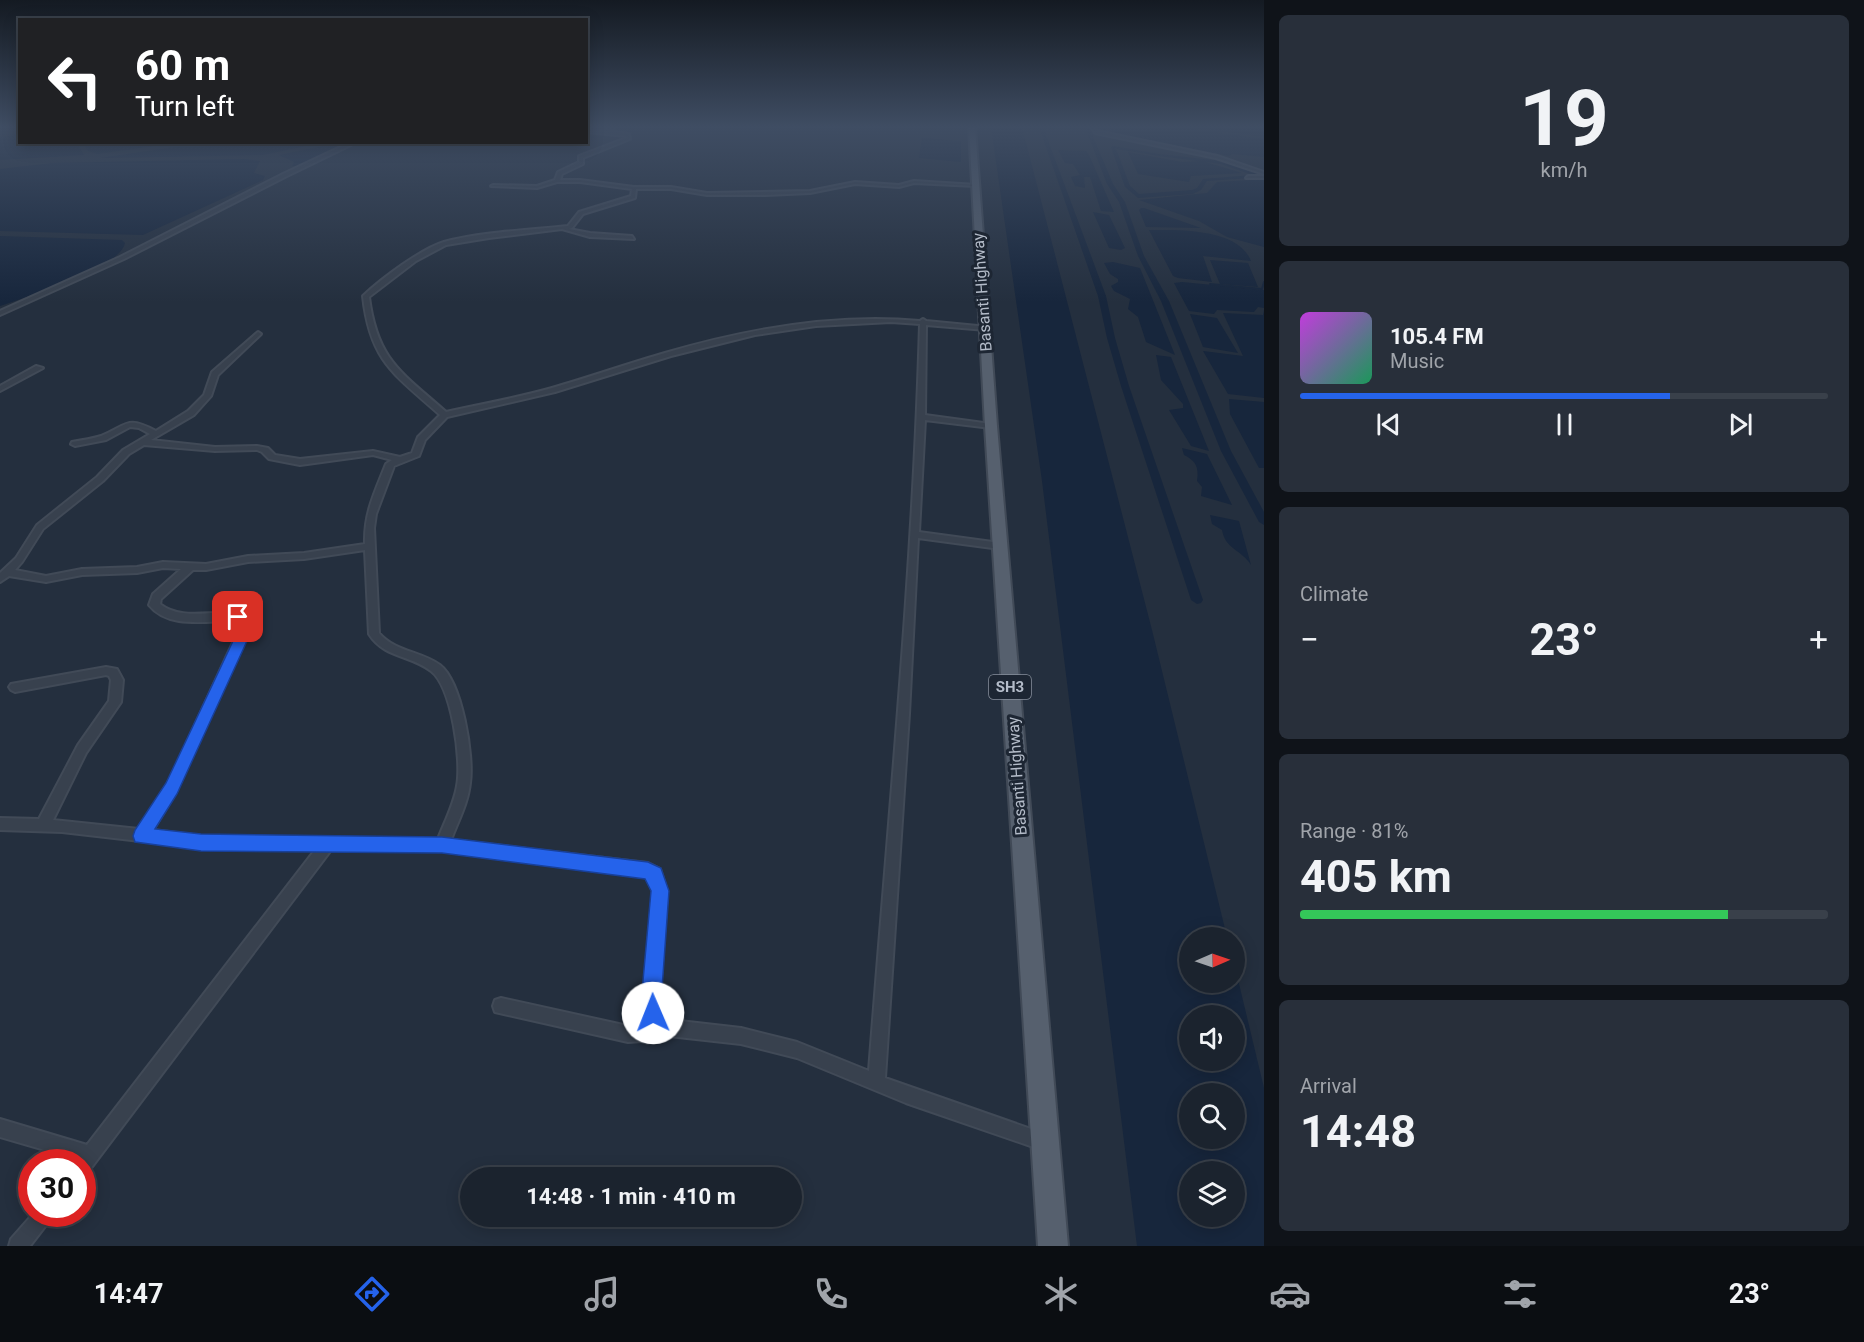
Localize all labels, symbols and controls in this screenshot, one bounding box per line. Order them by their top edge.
text: 60 m [135,41,230,90]
icon: left [36,42,114,120]
text: 19 [1519,73,1609,164]
text: Turn left [135,91,235,123]
text: km/h [1541,158,1587,182]
street label: Basanti Highway [968,232,996,352]
text: 105.4 FM [1390,324,1484,349]
text: Music [1390,349,1444,373]
icon: previous [1372,408,1405,441]
icon: pause [1548,408,1581,441]
icon: next [1724,408,1757,441]
text: Climate [1300,582,1368,606]
pin [212,591,263,642]
icon: arrive [221,600,254,633]
text: 23° [1529,613,1599,666]
text: − [1300,620,1319,659]
text: + [1809,620,1828,659]
road number: SH3 [989,675,1031,699]
street label: Basanti Highway [1003,716,1031,836]
text: Range · 81% [1300,819,1408,843]
text: 405 km [1300,850,1452,903]
north arrow [1179,927,1245,993]
map controls [1179,927,1245,1227]
position arrow [621,981,685,1045]
button: sound [1179,1005,1245,1071]
text: Arrival [1300,1074,1357,1098]
button: search [1179,1083,1245,1149]
text: 14:48 [1300,1105,1416,1158]
speed limit sign: 30 [18,1149,96,1227]
button: layers [1179,1161,1245,1227]
text: 14:48 · 1 min · 410 m [526,1184,736,1209]
icon: directions [351,1273,393,1315]
icon: music [581,1273,623,1315]
icon: phone [810,1273,852,1315]
icon: climate [1040,1273,1082,1315]
icon: car [1269,1273,1311,1315]
icon: filters [1499,1273,1541,1315]
text: 14:47 [94,1278,163,1310]
text: 23° [1729,1278,1770,1310]

